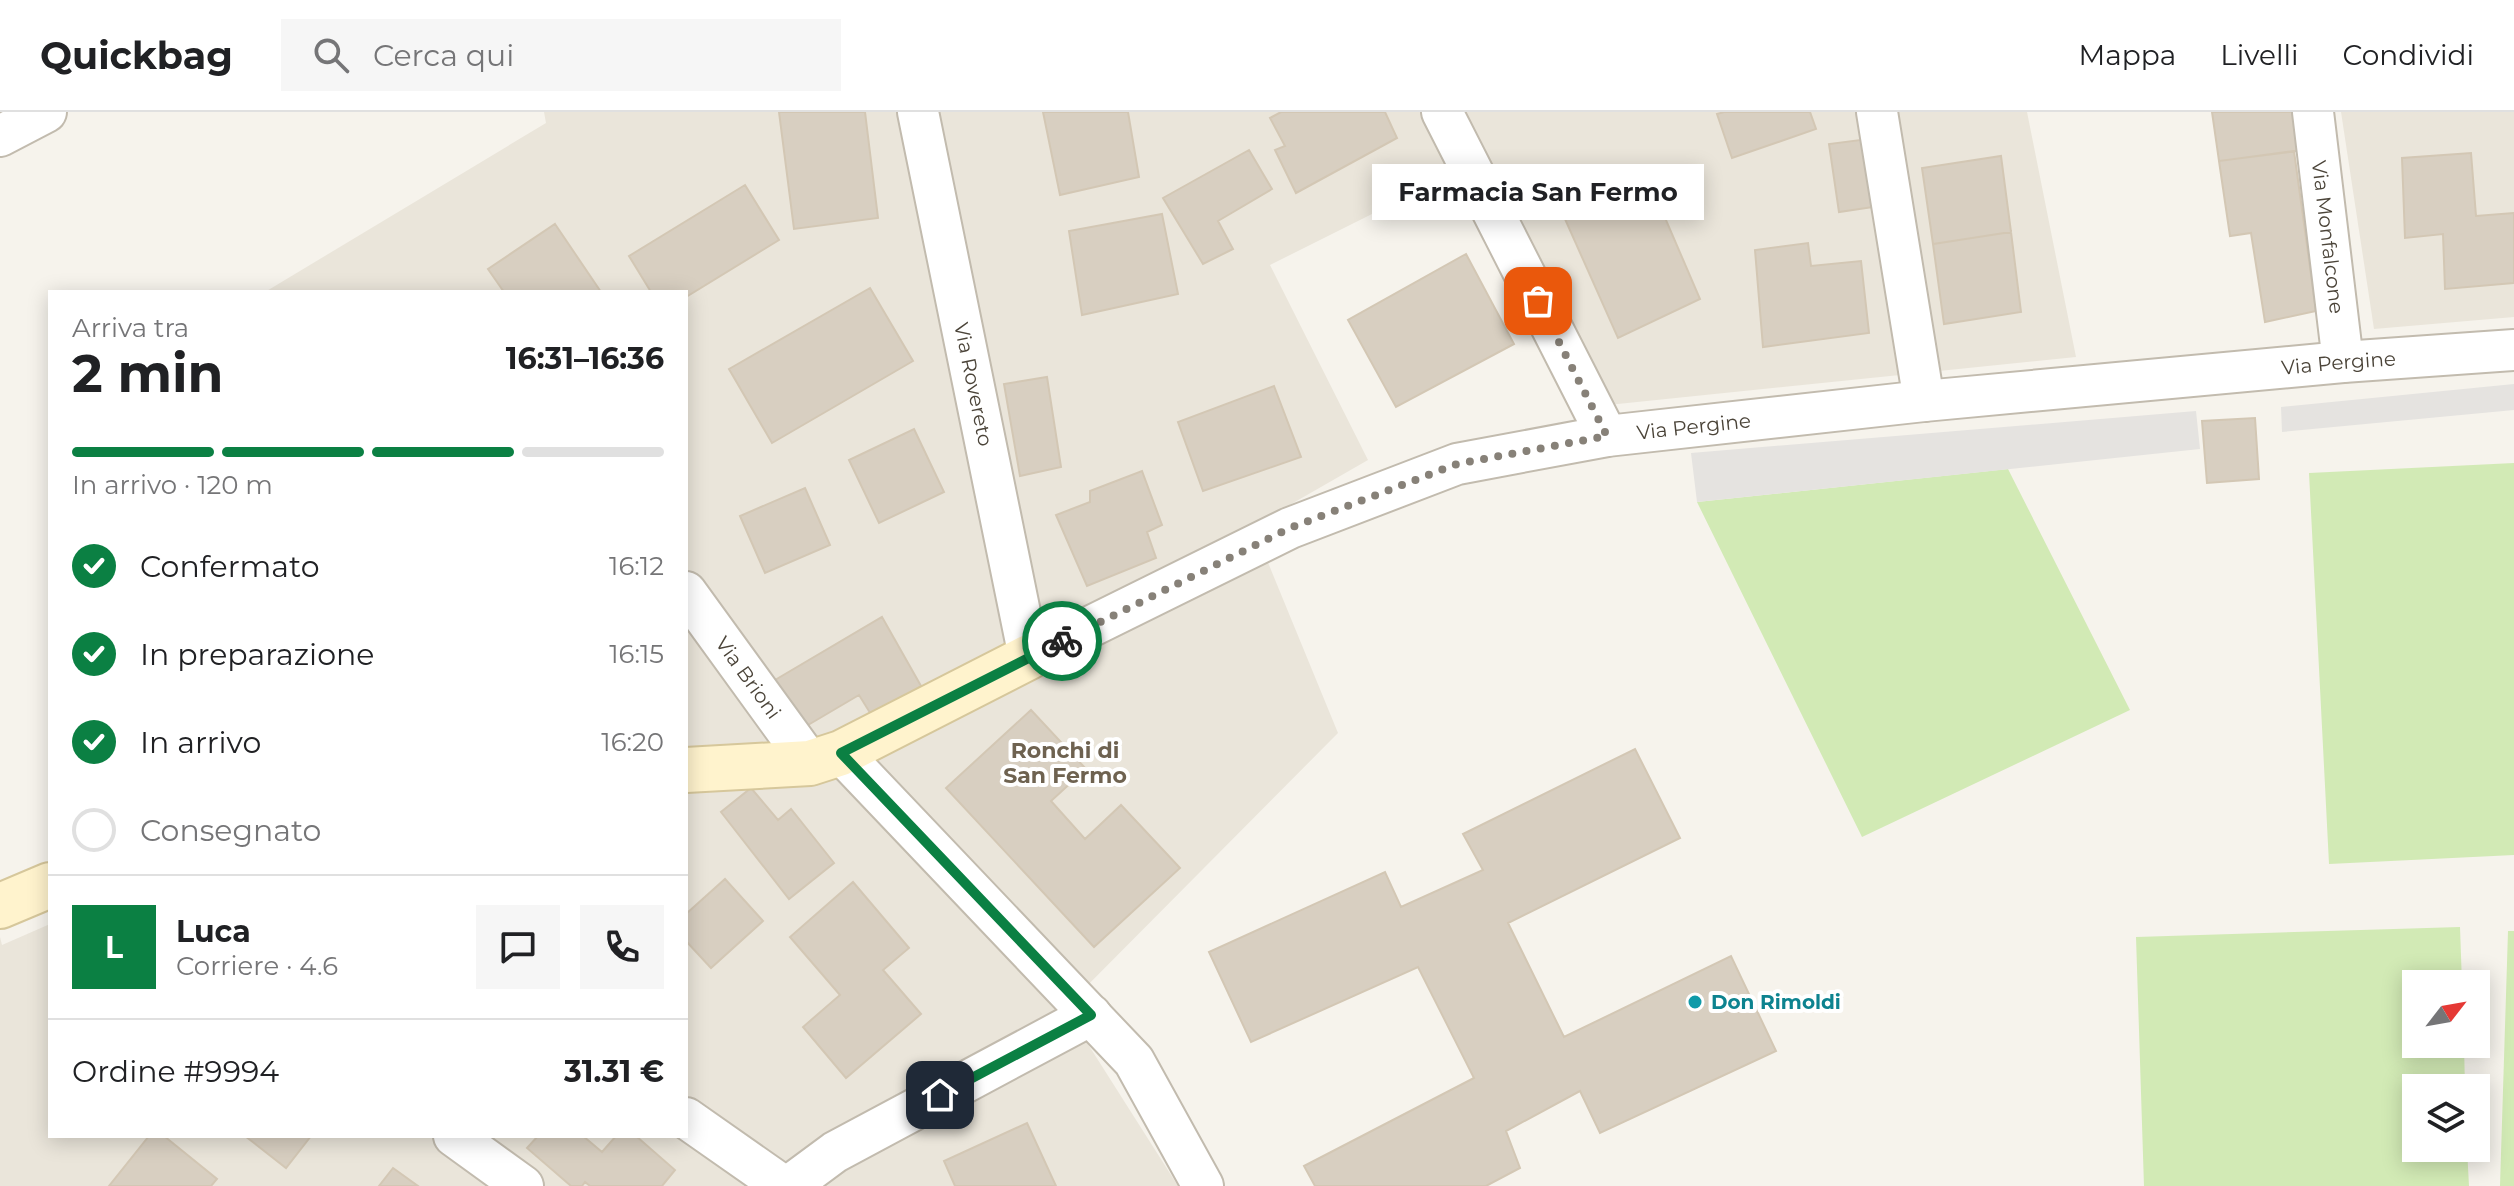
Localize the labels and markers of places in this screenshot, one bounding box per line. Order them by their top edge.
callout: Farmacia San Fermo [1372,165,1704,221]
pin [1504,267,1572,335]
place label: Don Rimoldi [1711,990,1841,1014]
marker: Don Rimoldi [1686,993,1704,1011]
pin [906,1061,974,1129]

